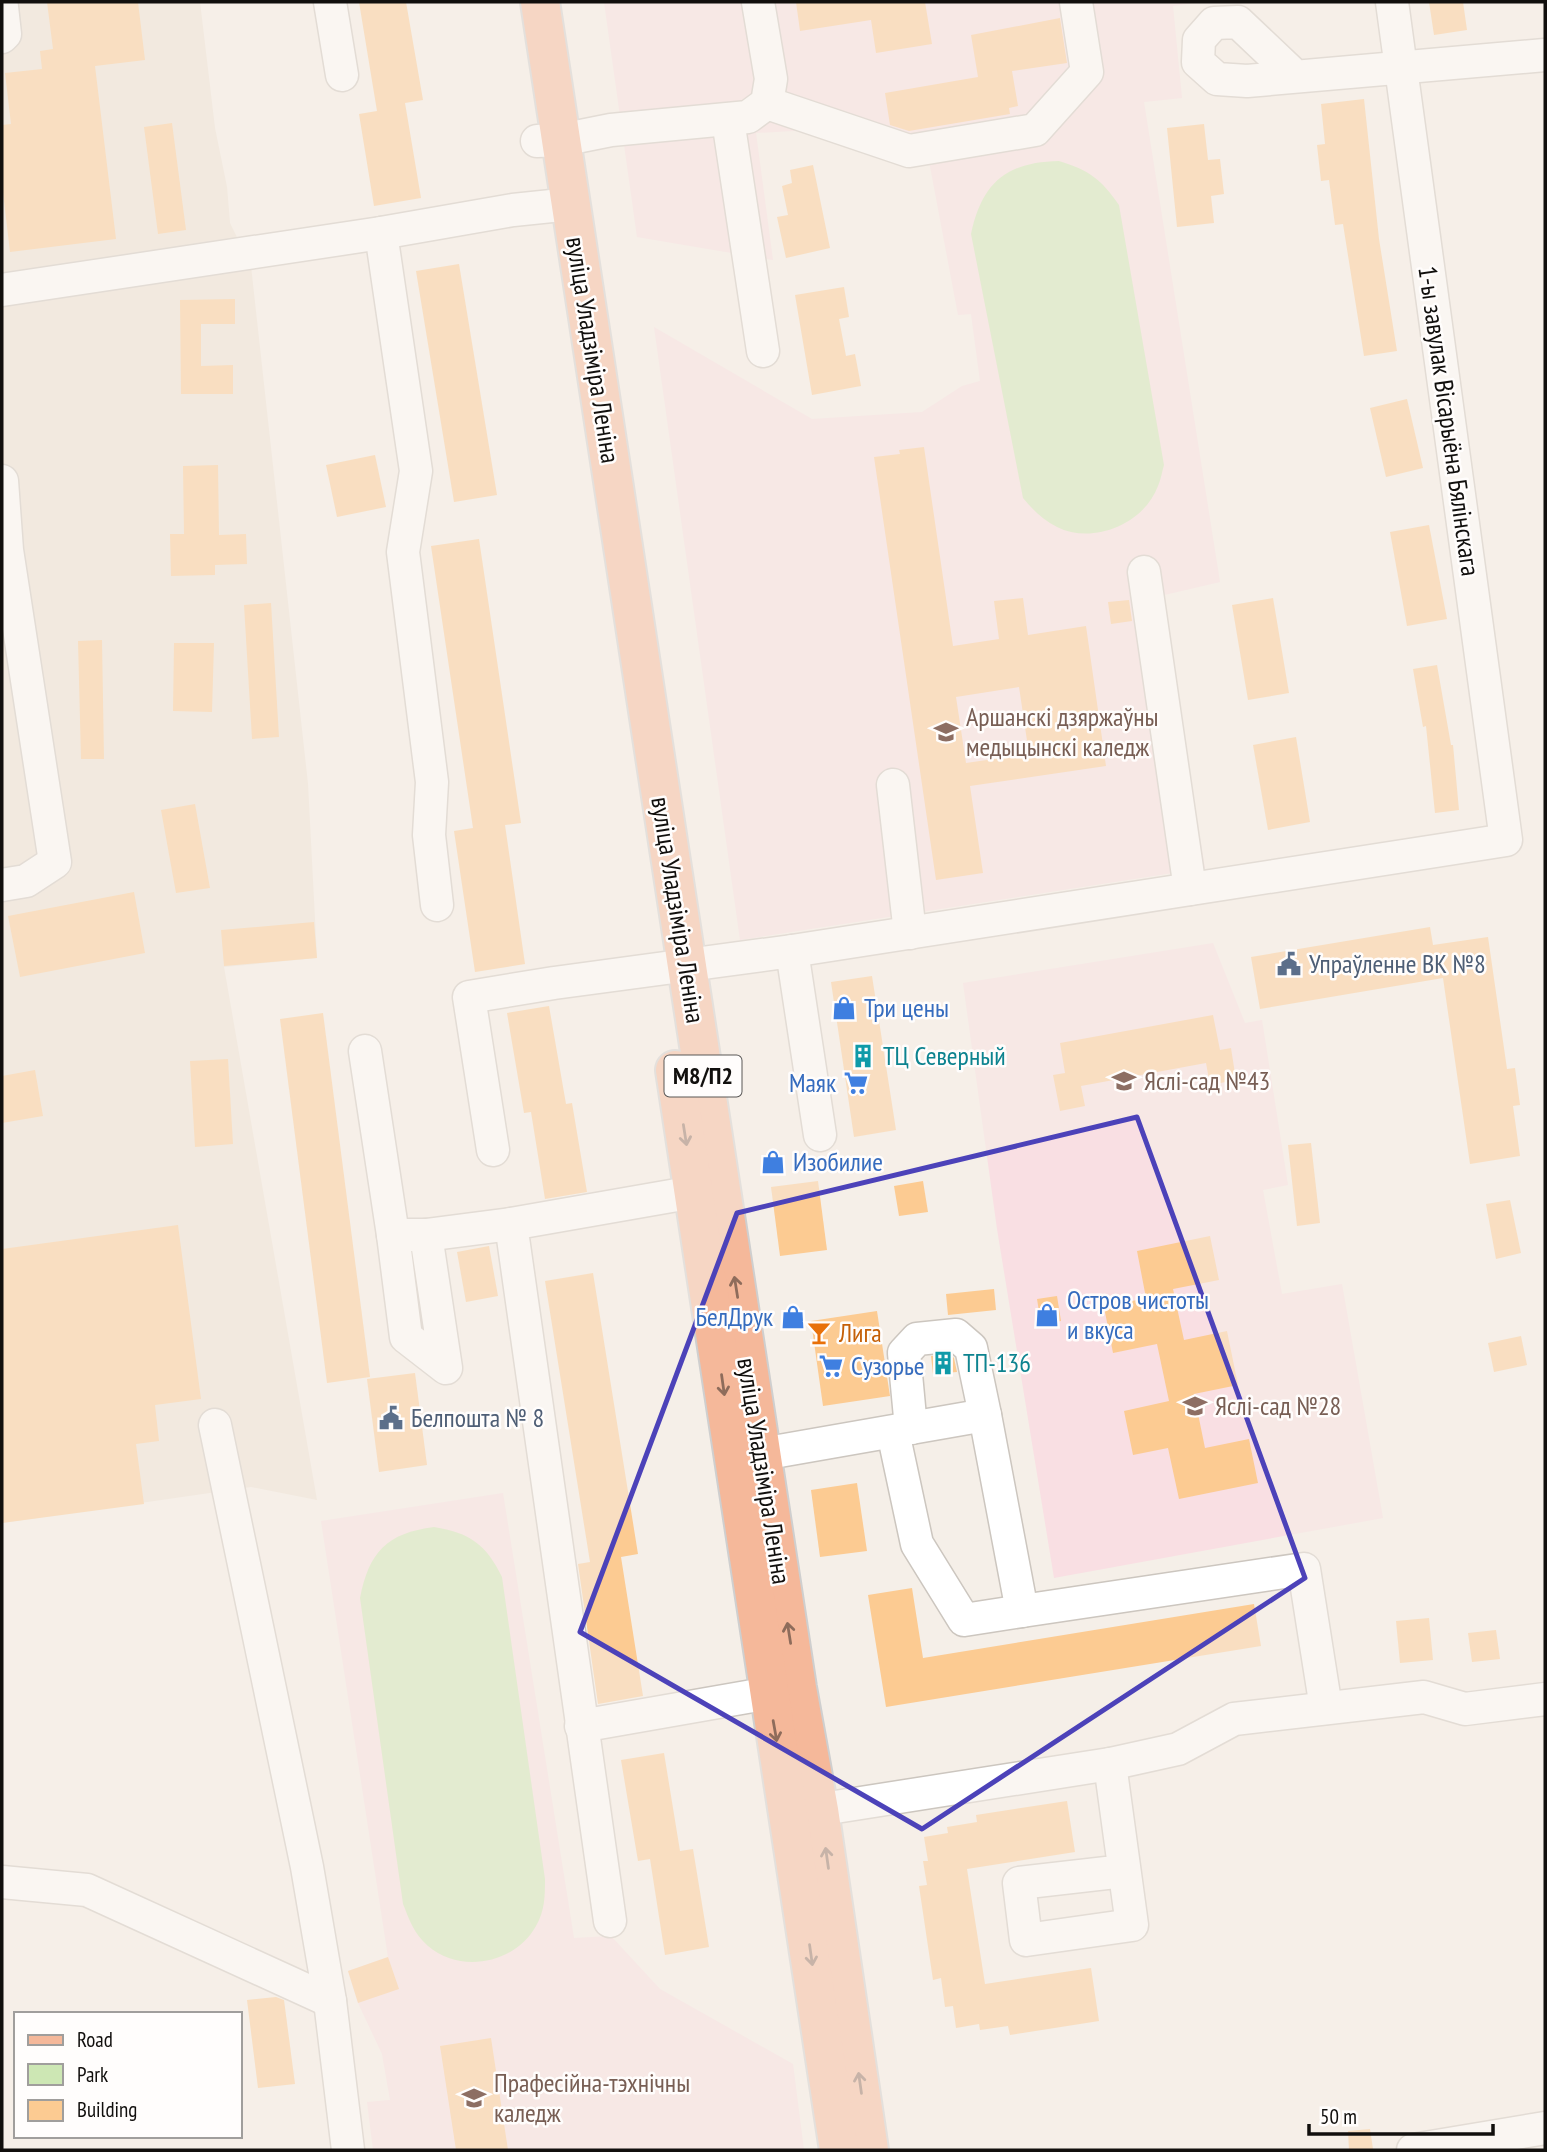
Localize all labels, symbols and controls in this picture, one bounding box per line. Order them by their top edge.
street label: вуліца Уладзіміра Леніна [559,234,628,465]
street label: 1-ы завулак Вісарыёна Бялінскага [1411,264,1488,578]
place label: Аршанскі дзяржаўны медыцынскі каледж [966,700,1158,763]
school or university icon: Аршанскі дзяржаўны медыцынскі каледж [932,718,960,746]
street label: вуліца Уладзіміра Леніна [644,794,713,1025]
place label: Упраўленне ВК №8 [1309,947,1486,980]
public building icon: Упраўленне ВК №8 [1275,950,1303,978]
place label: Три цены [864,991,949,1024]
shop icon: Три цены [830,994,858,1022]
place label: ТЦ Северный [883,1039,1006,1072]
building icon: ТЦ Северный [849,1042,877,1070]
road number: М8/П2 [664,1056,742,1096]
place label: Яслі-сад №43 [1144,1064,1270,1097]
place label: Маяк [789,1066,836,1099]
school or university icon: Яслі-сад №43 [1110,1067,1138,1095]
supermarket icon: Маяк [842,1069,870,1097]
one-way arrow [679,1123,692,1146]
place label: Изобилие [793,1145,883,1178]
shop icon: Изобилие [759,1148,787,1176]
one-way arrow [729,1276,742,1299]
place label: Остров чистоты и вкуса [1067,1283,1209,1346]
place label: БелДрук [696,1300,773,1333]
shop icon: Остров чистоты и вкуса [1033,1301,1061,1329]
shop icon: БелДрук [779,1303,807,1331]
place label: Лига [838,1316,882,1349]
bar icon: Лига [805,1319,833,1347]
place label: ТП-136 [963,1346,1031,1379]
place label: Сузорье [851,1349,924,1382]
building icon: ТП-136 [929,1349,957,1377]
supermarket icon: Сузорье [817,1352,845,1380]
street label: вуліца Уладзіміра Леніна [730,1355,799,1586]
one-way arrow [716,1373,729,1395]
place label: Яслі-сад №28 [1215,1389,1341,1422]
school or university icon: Яслі-сад №28 [1181,1392,1209,1420]
place label: Белпошта № 8 [411,1401,544,1434]
public building icon: Белпошта № 8 [377,1404,405,1432]
one-way arrow [782,1622,795,1645]
one-way arrow [769,1719,782,1742]
one-way arrow [820,1847,833,1870]
one-way arrow [805,1943,818,1966]
legend [14,2012,242,2138]
text: Road [77,2026,113,2053]
text: Park [77,2061,108,2088]
place label: Прафесійна-тэхнічны каледж [494,2066,690,2129]
one-way arrow [853,2072,866,2095]
school or university icon: Прафесійна-тэхнічны каледж [460,2084,488,2112]
scale bar [1309,2092,1493,2136]
text: Building [77,2096,137,2123]
text: 50 m [1320,2103,1357,2130]

